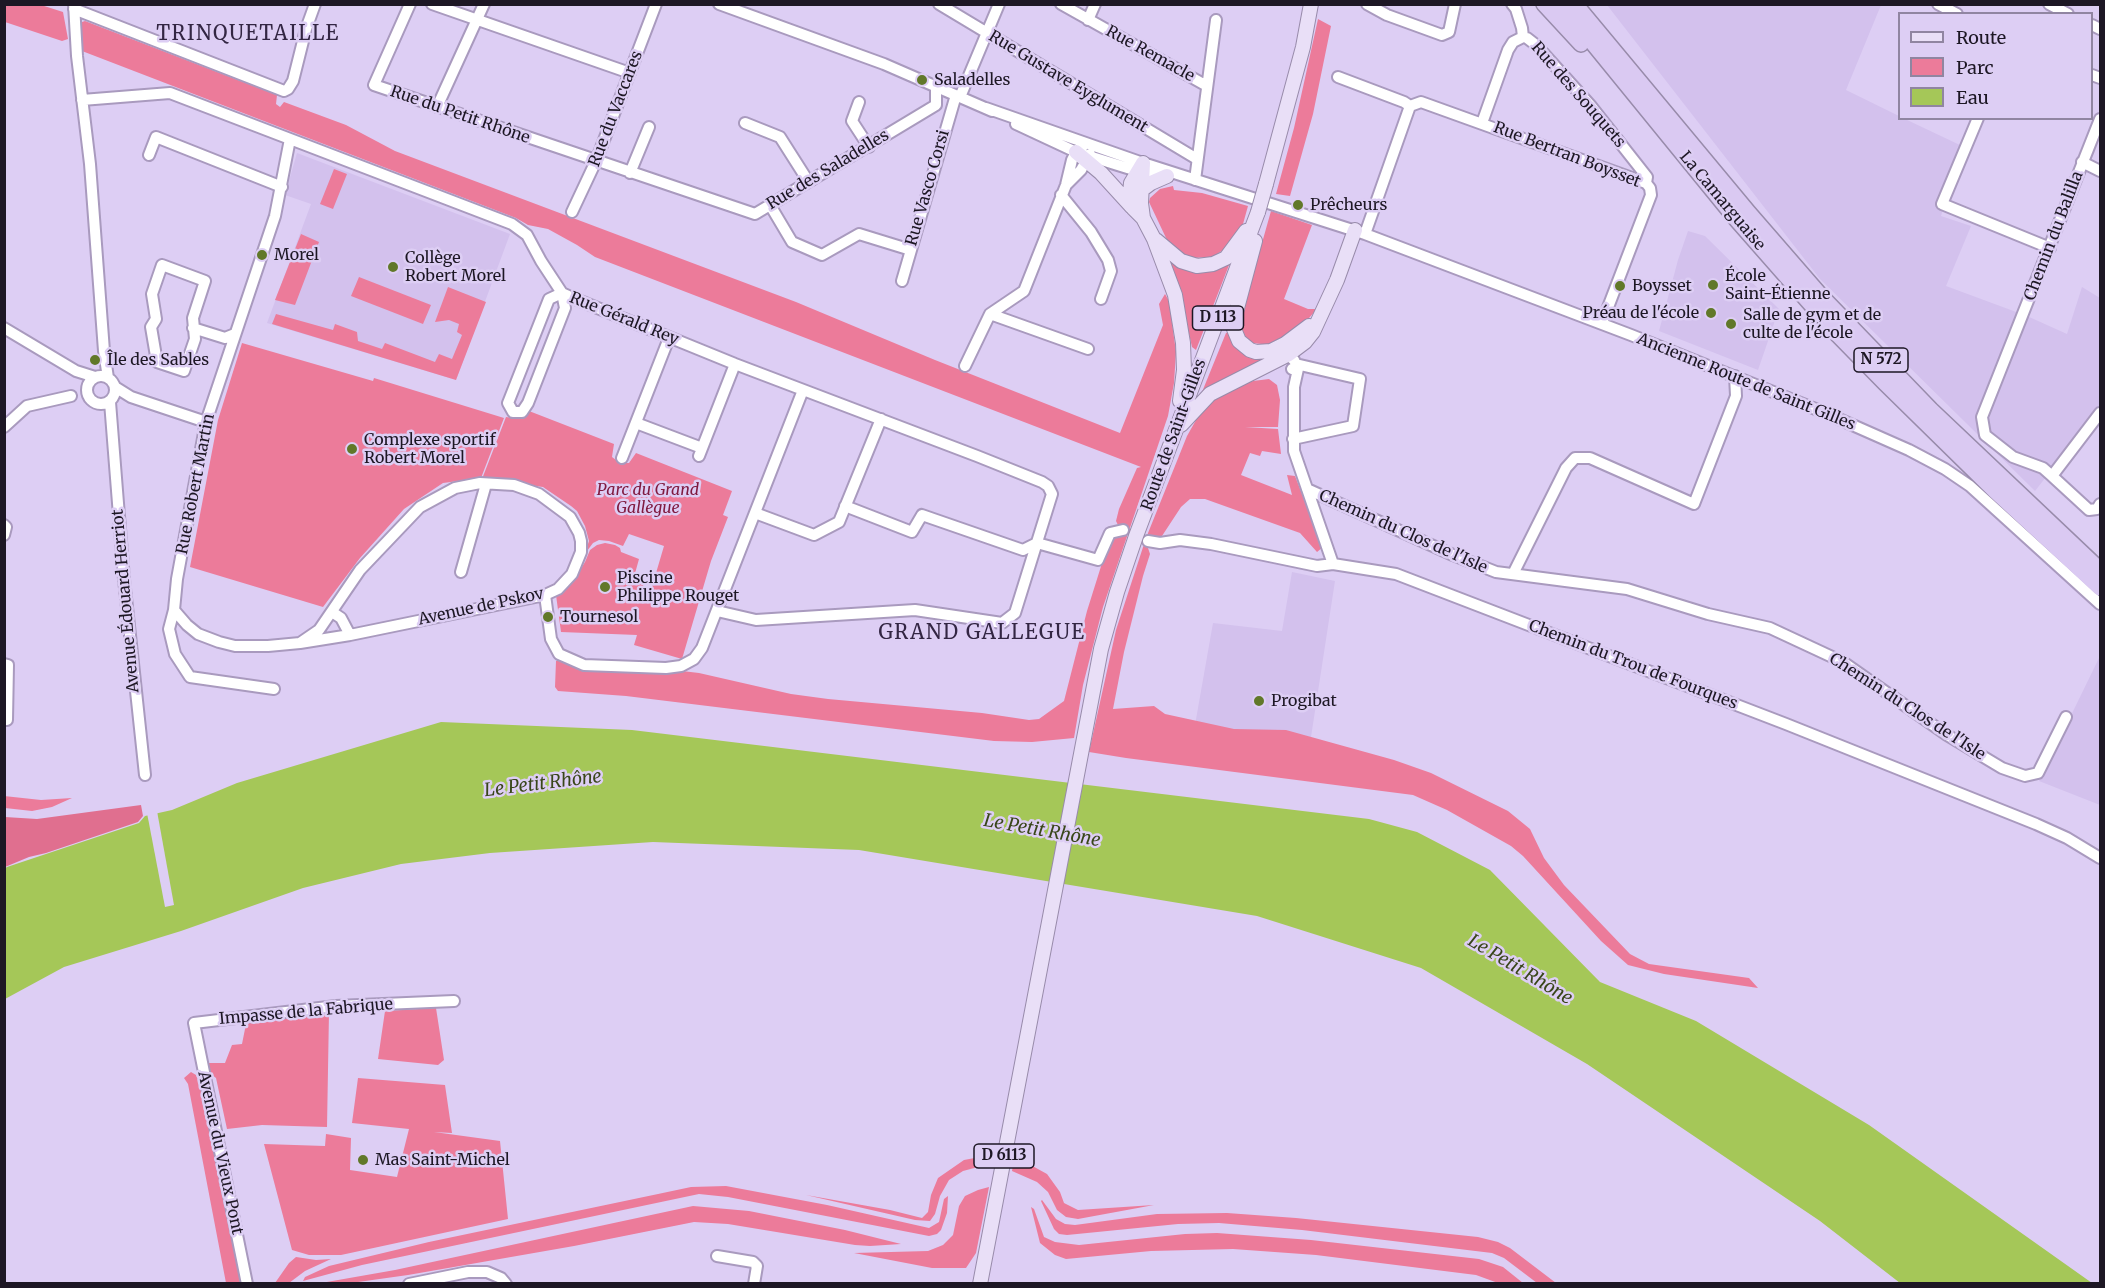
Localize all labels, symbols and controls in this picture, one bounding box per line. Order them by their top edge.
legend [1898,12,2093,120]
district label: TRINQUETAILLE [156,22,340,46]
street label: Rue Remacle [1102,22,1198,86]
text: Route [1956,26,2006,49]
street label: Rue Gustave Eyglument [985,27,1151,137]
street label: Rue des Souquets [1527,38,1629,152]
street label: Rue du Vaccares [585,48,647,170]
text: Parc [1956,56,1994,79]
place label: Saladelles [934,70,1010,90]
marker: Saladelles [915,73,929,87]
street label: Rue du Petit Rhône [388,82,532,148]
text: Eau [1956,86,1989,109]
street label: Rue Bertran Boysset [1491,118,1643,192]
street label: Rue des Saladelles [763,126,893,214]
street label: Rue Vasco Corsi [902,128,954,248]
street label: La Camarguaise [1675,148,1769,254]
street label: Chemin du Balilla [2021,169,2087,303]
place label: Prêcheurs [1310,195,1387,215]
marker: Prêcheurs [1291,198,1305,212]
place label: Morel [274,245,319,265]
marker: Morel [255,248,269,262]
place label: Collège Robert Morel [405,248,506,286]
marker: Collège Robert Morel [386,260,400,274]
place label: École Saint-Étienne [1725,266,1830,304]
place label: Boysset [1632,276,1692,296]
marker: École Saint-Étienne [1706,278,1720,292]
marker: Boysset [1613,279,1627,293]
street label: Rue Gérald Rey [567,288,681,350]
place label: Préau de l'école [1583,303,1699,323]
place label: Salle de gym et de culte de l'école [1743,305,1881,343]
road number: D 113 [1192,306,1244,330]
marker: Préau de l'école [1704,306,1718,320]
marker: Salle de gym et de culte de l'école [1724,317,1738,331]
street label: Ancienne Route de Saint Gilles [1634,329,1858,435]
road number: N 572 [1854,348,1908,372]
place label: Île des Sables [107,350,209,370]
marker: Île des Sables [88,353,102,367]
street label: Route de Saint-Gilles [1138,357,1210,513]
street label: Rue Robert Martin [173,412,219,556]
place label: Complexe sportif Robert Morel [364,430,496,468]
marker: Complexe sportif Robert Morel [345,442,359,456]
park label: Parc du Grand Gallègue [597,480,699,518]
street label: Chemin du Clos de l'Isle [1316,486,1490,578]
street label: Avenue Édouard Herriot [108,508,144,694]
place label: Piscine Philippe Rouget [617,568,739,606]
marker: Piscine Philippe Rouget [598,580,612,594]
street label: Avenue de Pskov [417,584,545,630]
place label: Tournesol [560,607,638,627]
marker: Tournesol [541,610,555,624]
street label: Chemin du Trou de Fourques [1526,616,1740,714]
district label: GRAND GALLEGUE [878,621,1086,645]
street label: Chemin du Clos de l'Isle [1825,649,1989,765]
place label: Progibat [1271,691,1337,711]
marker: Progibat [1252,694,1266,708]
water label: Le Petit Rhône [483,766,603,802]
water label: Le Petit Rhône [982,810,1102,852]
water label: Le Petit Rhône [1464,930,1576,1010]
street label: Impasse de la Fabrique [218,995,394,1029]
street label: Avenue du Vieux Pont [193,1069,247,1237]
road number: D 6113 [974,1144,1034,1168]
place label: Mas Saint-Michel [375,1150,510,1170]
marker: Mas Saint-Michel [356,1153,370,1167]

